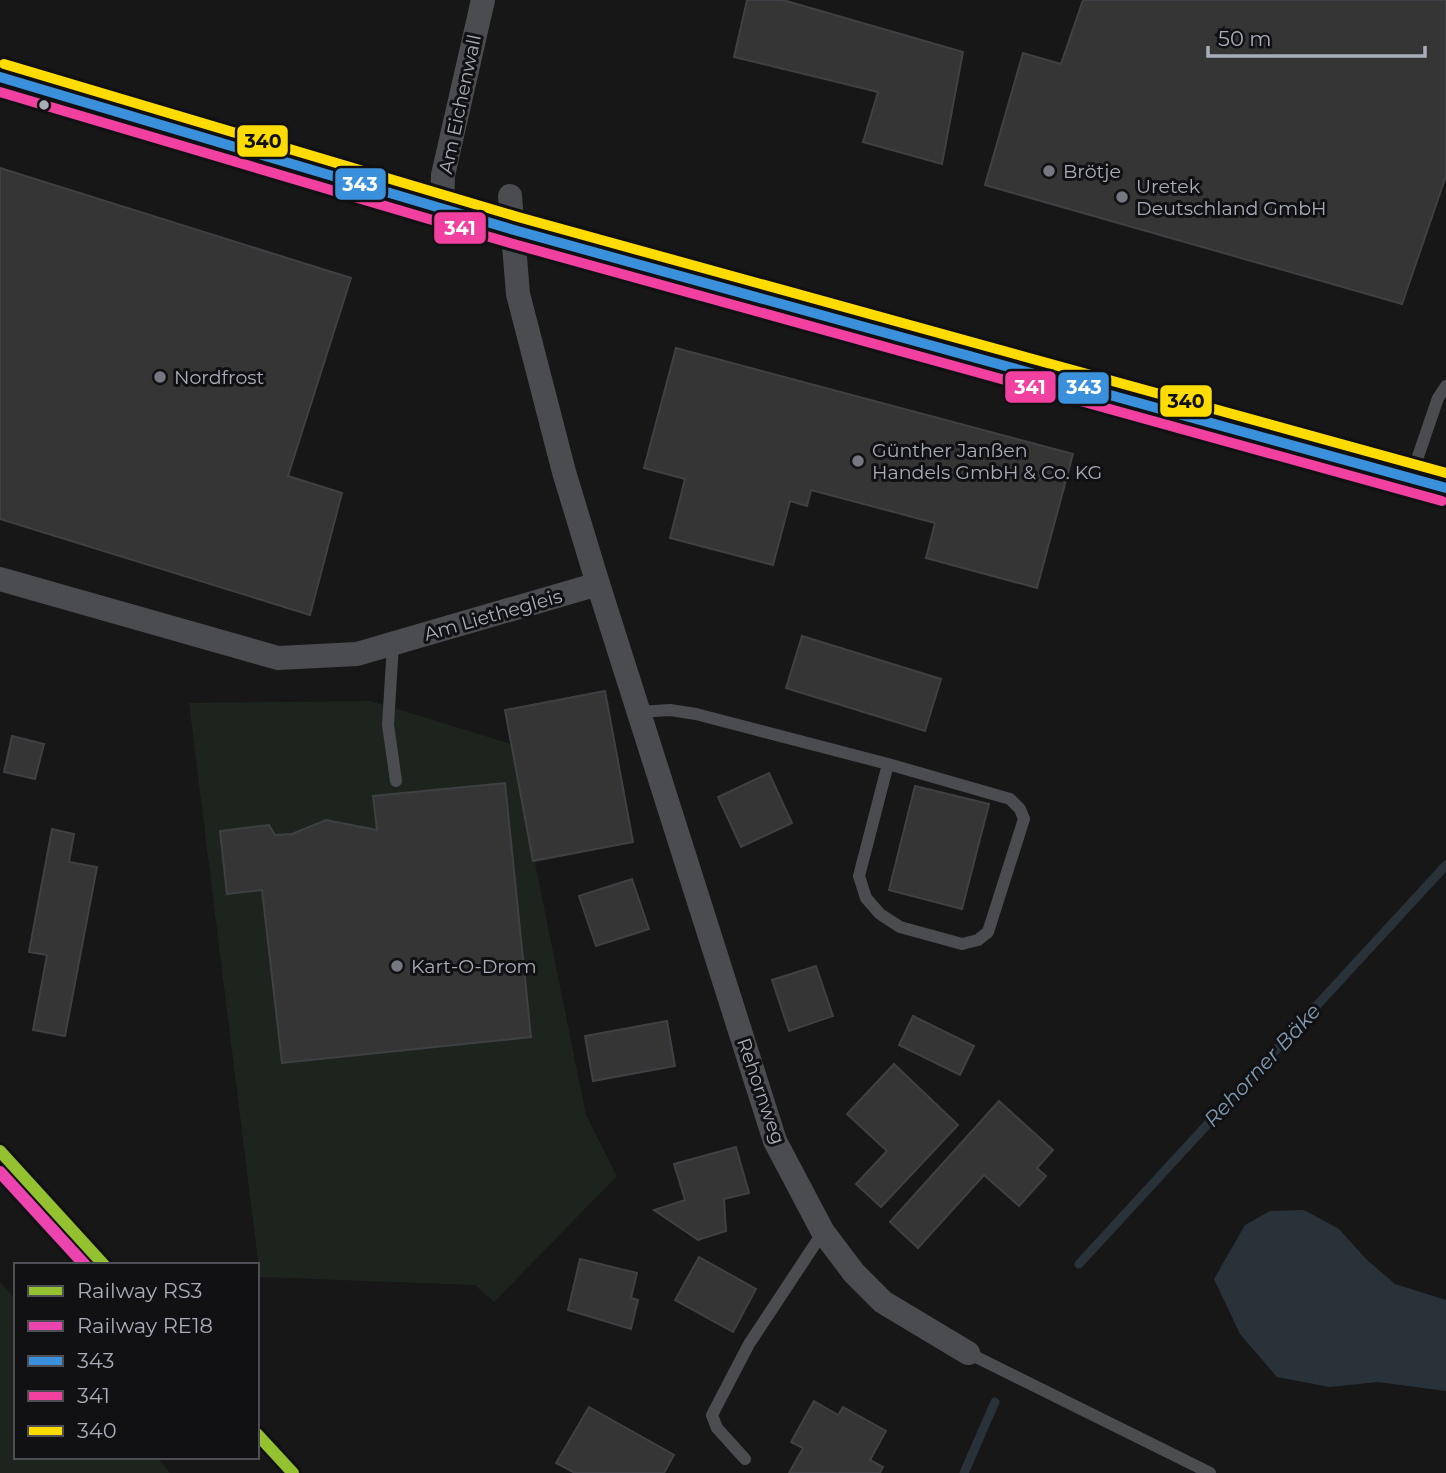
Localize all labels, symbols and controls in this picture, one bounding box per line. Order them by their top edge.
scale bar [1208,14,1425,58]
text: 50 m [1218,26,1272,51]
street label: Am Eichenwall [434,32,486,176]
unlabelled marker [37,98,51,112]
line badge: 340 [236,124,289,158]
text: 340 [243,130,282,153]
place label: Brötje [1063,160,1121,183]
marker: Brötje [1041,163,1057,179]
line badge: 343 [334,167,387,201]
text: 343 [341,173,378,196]
place label: Uretek Deutschland GmbH [1136,175,1327,220]
marker: Uretek Deutschland GmbH [1114,189,1130,205]
line badge: 341 [433,211,487,245]
text: 341 [443,217,476,240]
place label: Nordfrost [174,366,265,389]
marker: Nordfrost [152,369,168,385]
line badge: 341 [1004,370,1057,404]
line badge: 343 [1057,371,1110,405]
text: 341 [1013,376,1046,399]
text: 343 [1065,376,1102,399]
line badge: 340 [1159,384,1213,418]
text: 340 [1166,390,1205,413]
place label: Günther Janßen Handels GmbH & Co. KG [872,439,1102,484]
marker: Günther Janßen Handels GmbH & Co. KG [850,453,866,469]
street label: Am Liethegleis [421,584,565,646]
place label: Kart-O-Drom [411,955,537,978]
marker: Kart-O-Drom [389,958,405,974]
water label: Rehorner Bäke [1199,998,1325,1132]
street label: Rehornweg [732,1035,790,1147]
legend [14,1263,259,1459]
text: Railway RS3 [77,1278,202,1303]
text: Railway RE18 [77,1313,213,1338]
text: 343 [77,1348,114,1373]
text: 341 [77,1383,110,1408]
text: 340 [77,1418,117,1443]

